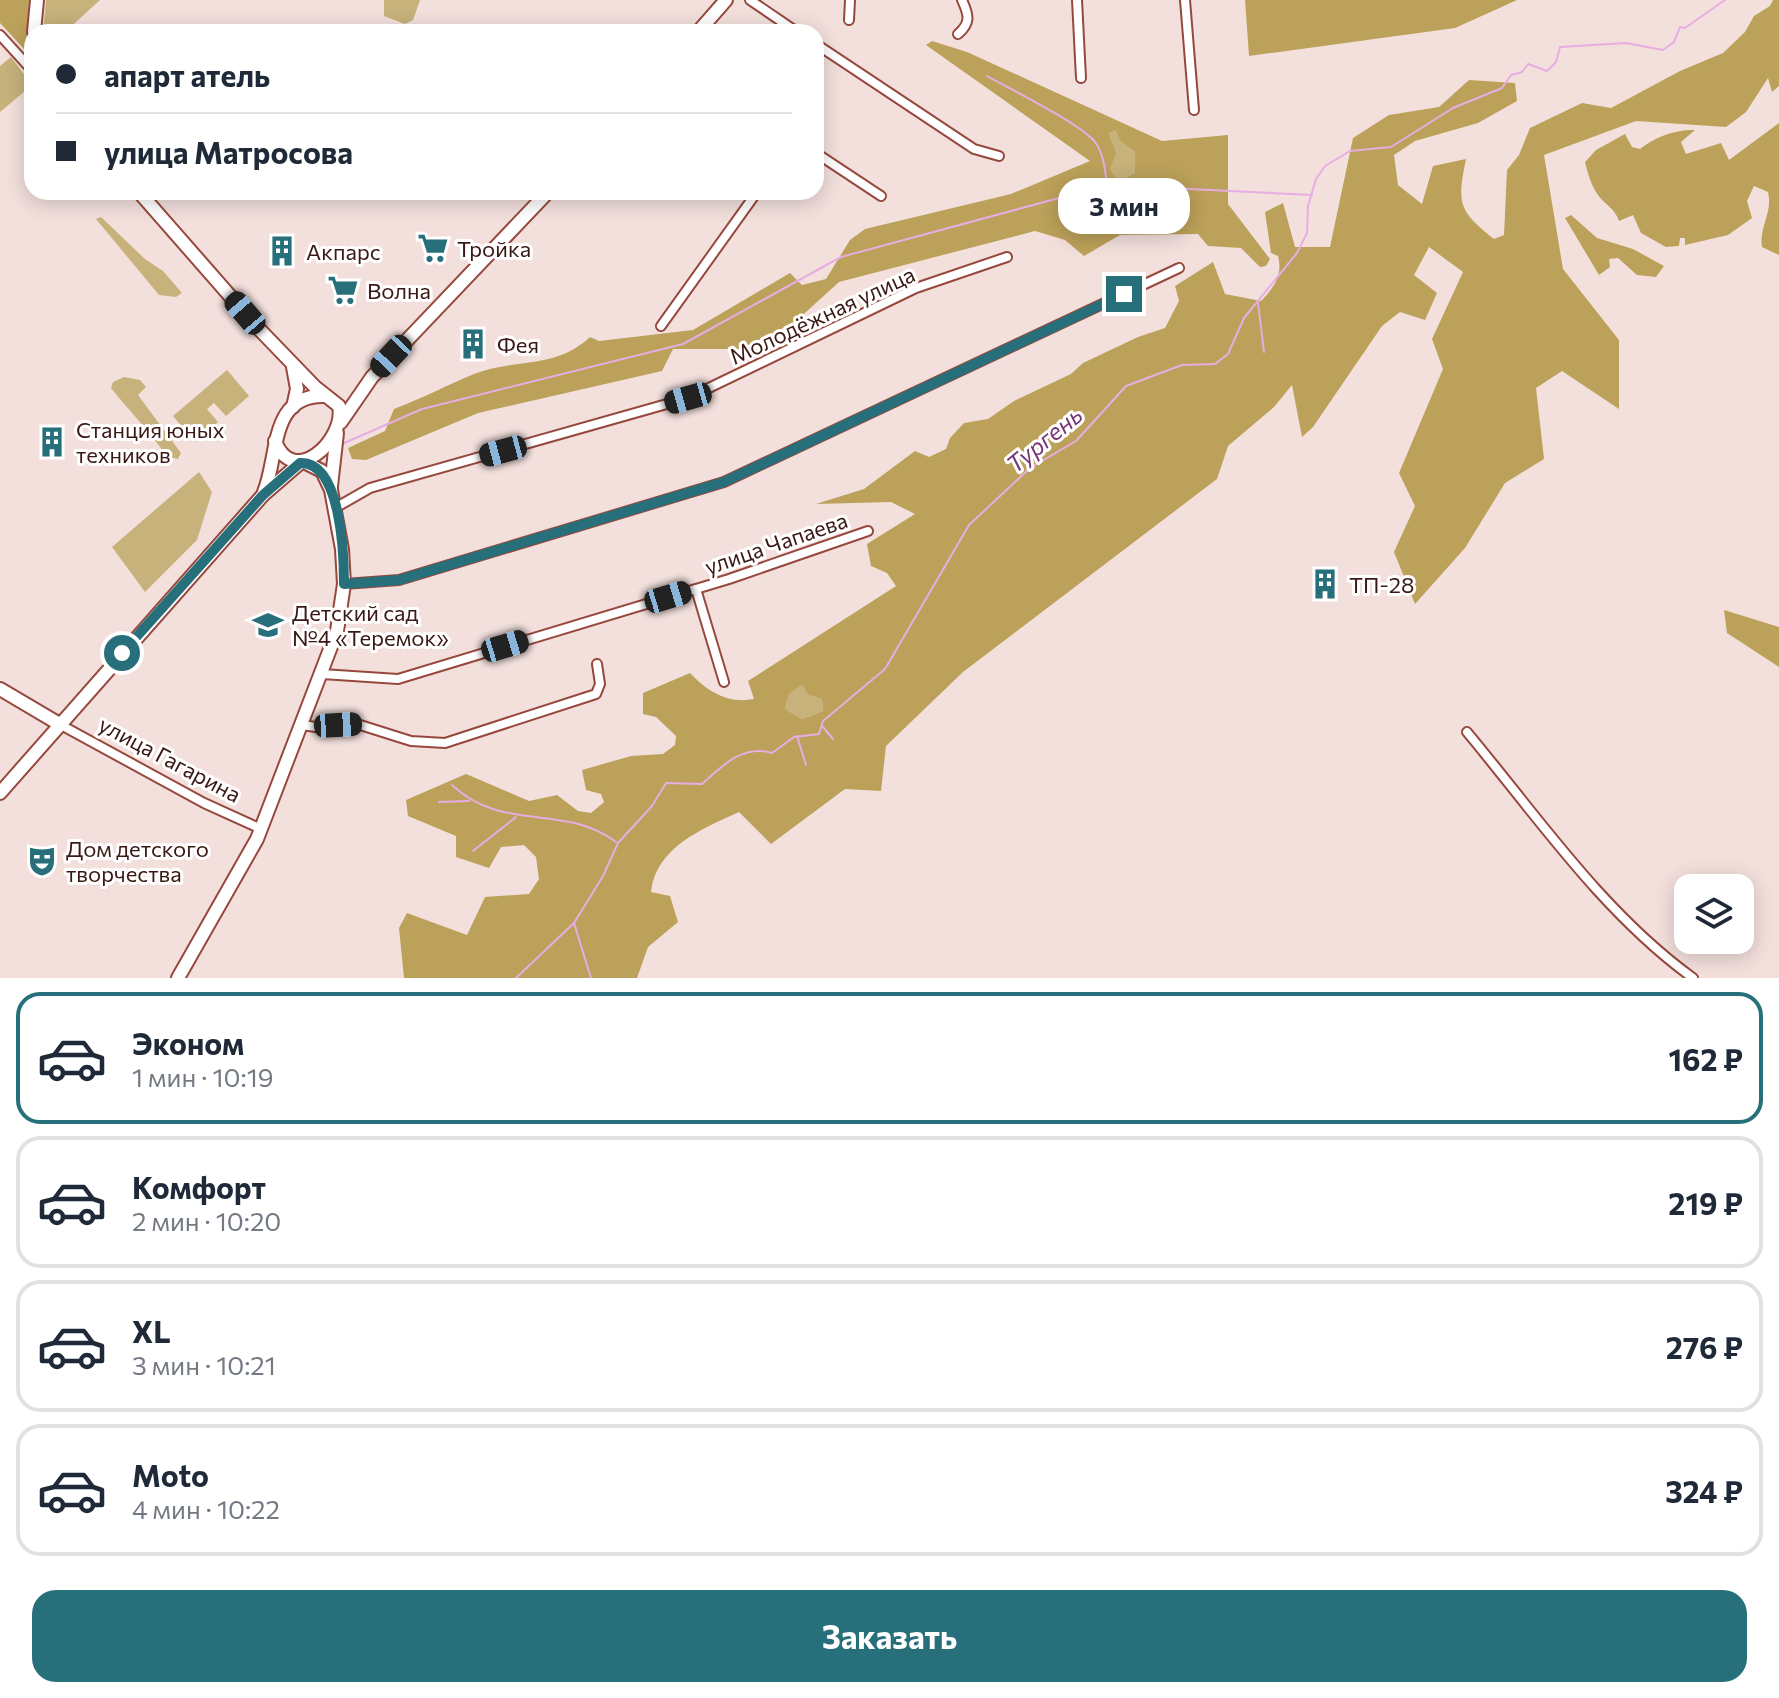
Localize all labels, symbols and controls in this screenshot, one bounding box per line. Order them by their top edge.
text: апарт атель [104,56,270,93]
text: улица Матросова [104,133,353,170]
callout: 3 мин [1058,178,1190,234]
text: 3 мин [1089,190,1159,221]
supermarket icon: Тройка [416,231,450,265]
building icon: Акпарс [265,234,299,268]
place label: Тройка [457,235,531,262]
place label: Акпарс [306,238,381,265]
street label: Молодёжная улица [725,260,919,370]
supermarket icon: Волна [326,273,360,307]
route end [1106,276,1142,312]
place label: Волна [367,277,431,304]
car [220,287,270,339]
building icon: Фея [456,327,490,361]
car [366,330,416,382]
place label: Фея [497,331,539,358]
car [662,380,714,416]
water label: Тургень [1000,400,1088,478]
place label: Станция юных техников [76,416,225,468]
building icon: Станция юных техников [35,425,69,459]
car [477,433,529,469]
street label: улица Чапаева [701,506,851,580]
building icon: ТП-28 [1308,567,1342,601]
place label: ТП-28 [1349,571,1414,598]
car [642,579,694,615]
place label: Детский сад №4 «Теремок» [292,599,449,651]
school or university icon: Детский сад №4 «Теремок» [251,608,285,642]
car [479,628,531,664]
route start [104,635,140,671]
street label: улица Гагарина [94,710,246,808]
car [313,712,363,738]
place label: Дом детского творчества [66,835,209,887]
theatre icon: Дом детского творчества [25,844,59,878]
map controls [1674,874,1754,954]
button: layers [1674,874,1754,954]
icon: car [36,1022,108,1094]
text: Эконом [132,1024,244,1061]
text: 162 ₽ [1669,1040,1743,1077]
text: 1 мин · 10:19 [132,1061,274,1092]
icon: car [36,1166,108,1238]
text: Комфорт [132,1168,266,1205]
text: 219 ₽ [1668,1184,1743,1221]
text: 2 мин · 10:20 [132,1205,281,1236]
icon: car [36,1310,108,1382]
text: XL [132,1312,171,1349]
text: 276 ₽ [1666,1328,1743,1365]
text: 3 мин · 10:21 [132,1349,276,1380]
icon: car [36,1454,108,1526]
text: Moto [132,1456,209,1493]
text: 324 ₽ [1665,1472,1743,1509]
text: 4 мин · 10:22 [132,1493,280,1524]
button: Заказать [32,1590,1747,1682]

